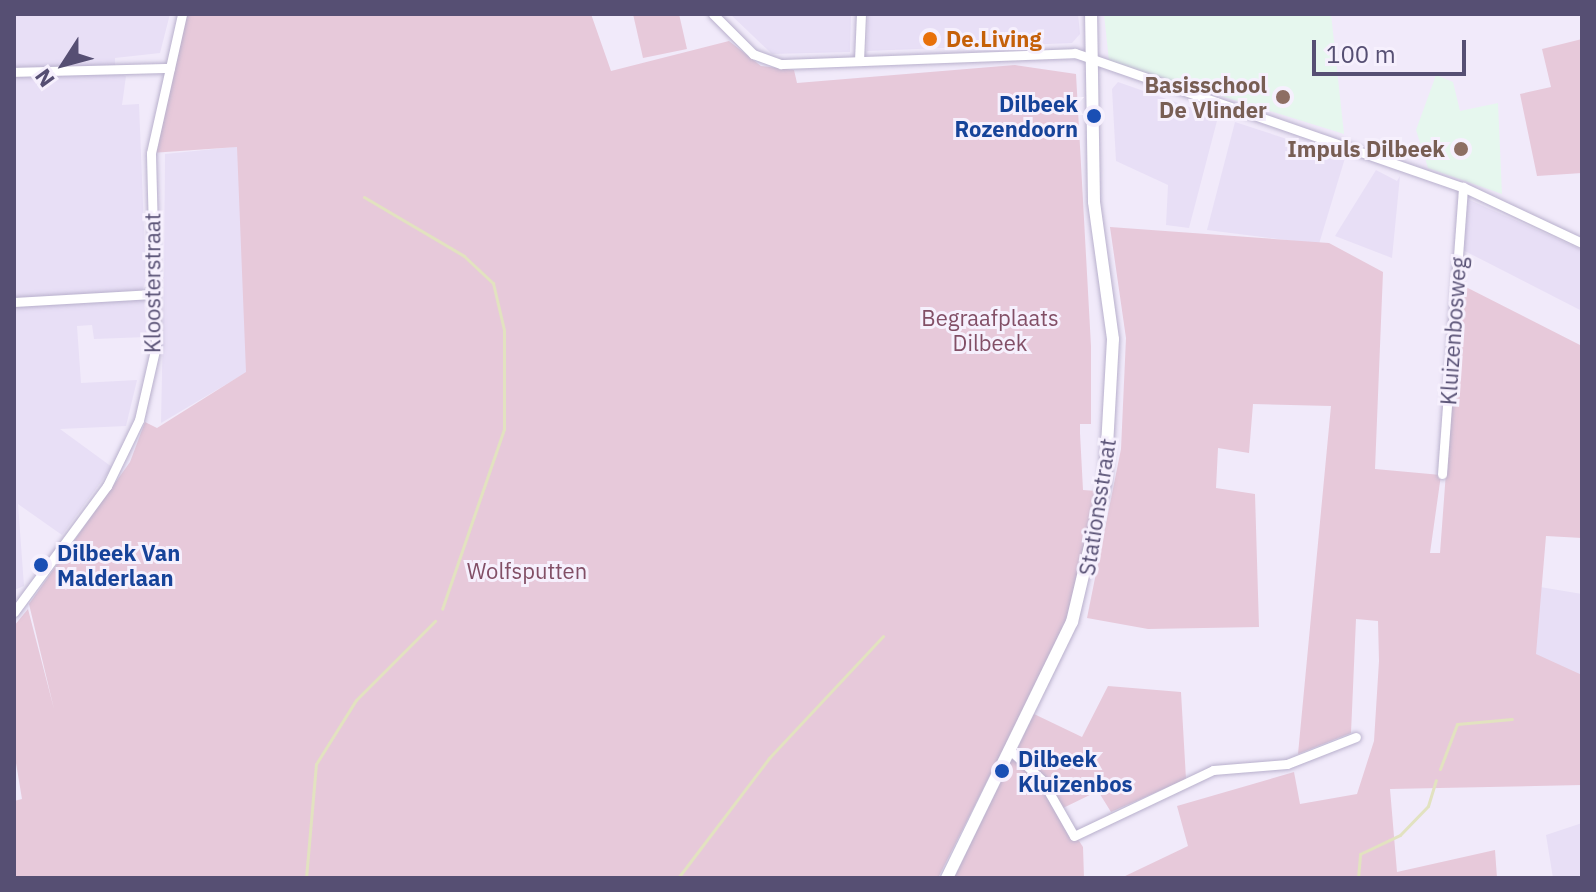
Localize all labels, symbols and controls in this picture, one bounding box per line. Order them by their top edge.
north arrow [24,24,104,104]
scale bar [1316,24,1470,74]
place label: De.Living [946,26,1042,52]
marker: De.Living [921,30,939,48]
text: 100 m [1326,38,1396,70]
text: N [28,63,61,93]
place label: Basisschool De Vlinder [1144,71,1267,122]
marker: Basisschool De Vlinder [1274,88,1292,106]
place label: Dilbeek Rozendoorn [954,90,1078,142]
marker: Dilbeek Rozendoorn [1085,107,1103,125]
place label: Impuls Dilbeek [1287,136,1445,162]
marker: Impuls Dilbeek [1452,140,1470,158]
street label: Kloosterstraat [139,213,165,353]
street label: Kluizenbosweg [1435,256,1471,406]
park label: Begraafplaats Dilbeek [921,304,1059,356]
street label: Stationsstraat [1073,437,1121,577]
place label: Dilbeek Van Malderlaan [57,539,180,590]
marker: Dilbeek Van Malderlaan [32,556,50,574]
park label: Wolfsputten [467,558,587,584]
place label: Dilbeek Kluizenbos [1018,745,1133,796]
marker: Dilbeek Kluizenbos [993,762,1011,780]

